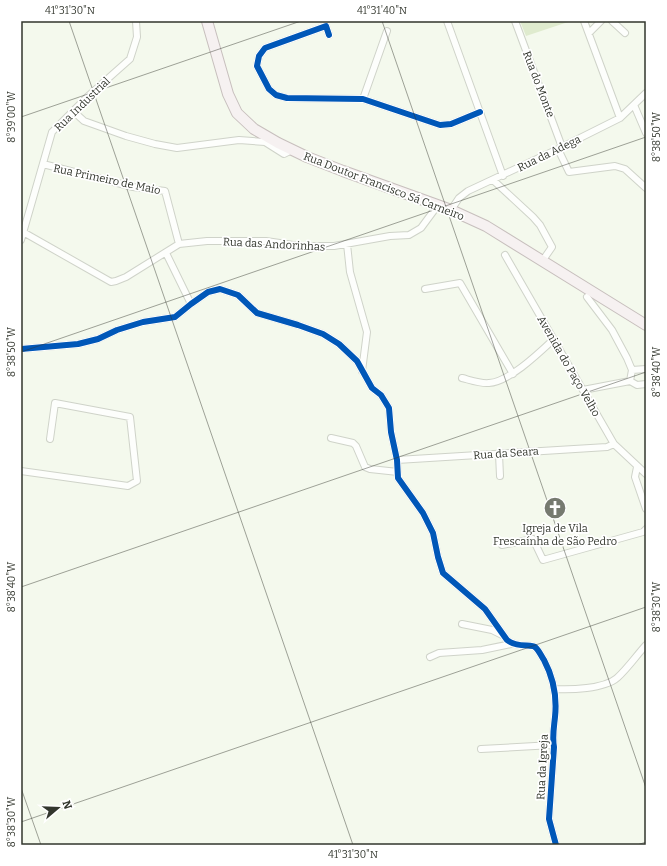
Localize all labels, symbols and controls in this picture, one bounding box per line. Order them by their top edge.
text: 41°31'30"N [45,5,95,17]
text: 41°31'40"N [357,5,407,17]
street label: Rua do Monte [520,49,557,119]
street label: Rua Industrial [52,74,113,134]
text: 8°39'00"W [6,91,18,143]
text: 8°38'50"W [651,111,663,162]
street label: Rua da Adega [515,133,583,174]
street label: Rua Doutor Francisco Sá Carneiro [302,150,466,223]
street label: Rua Primeiro de Maio [52,162,162,197]
street label: Rua das Andorinhas [223,235,325,254]
street label: Avenida do Paço Velho [534,314,603,419]
text: 8°38'50"W [6,326,18,377]
text: 8°38'40"W [651,346,663,397]
street label: Rua da Seara [473,445,539,462]
church icon: Igreja de Vila Frescaínha de São Pedro [542,495,568,521]
place label: Igreja de Vila Frescaínha de São Pedro [493,522,617,548]
text: 8°38'40"W [6,561,18,612]
text: 8°38'30"W [651,581,663,632]
street label: Rua da Igreja [534,734,551,800]
north arrow [38,788,78,828]
text: 8°38'30"W [6,796,18,847]
text: N [59,799,75,812]
text: 41°31'30"N [328,849,378,861]

